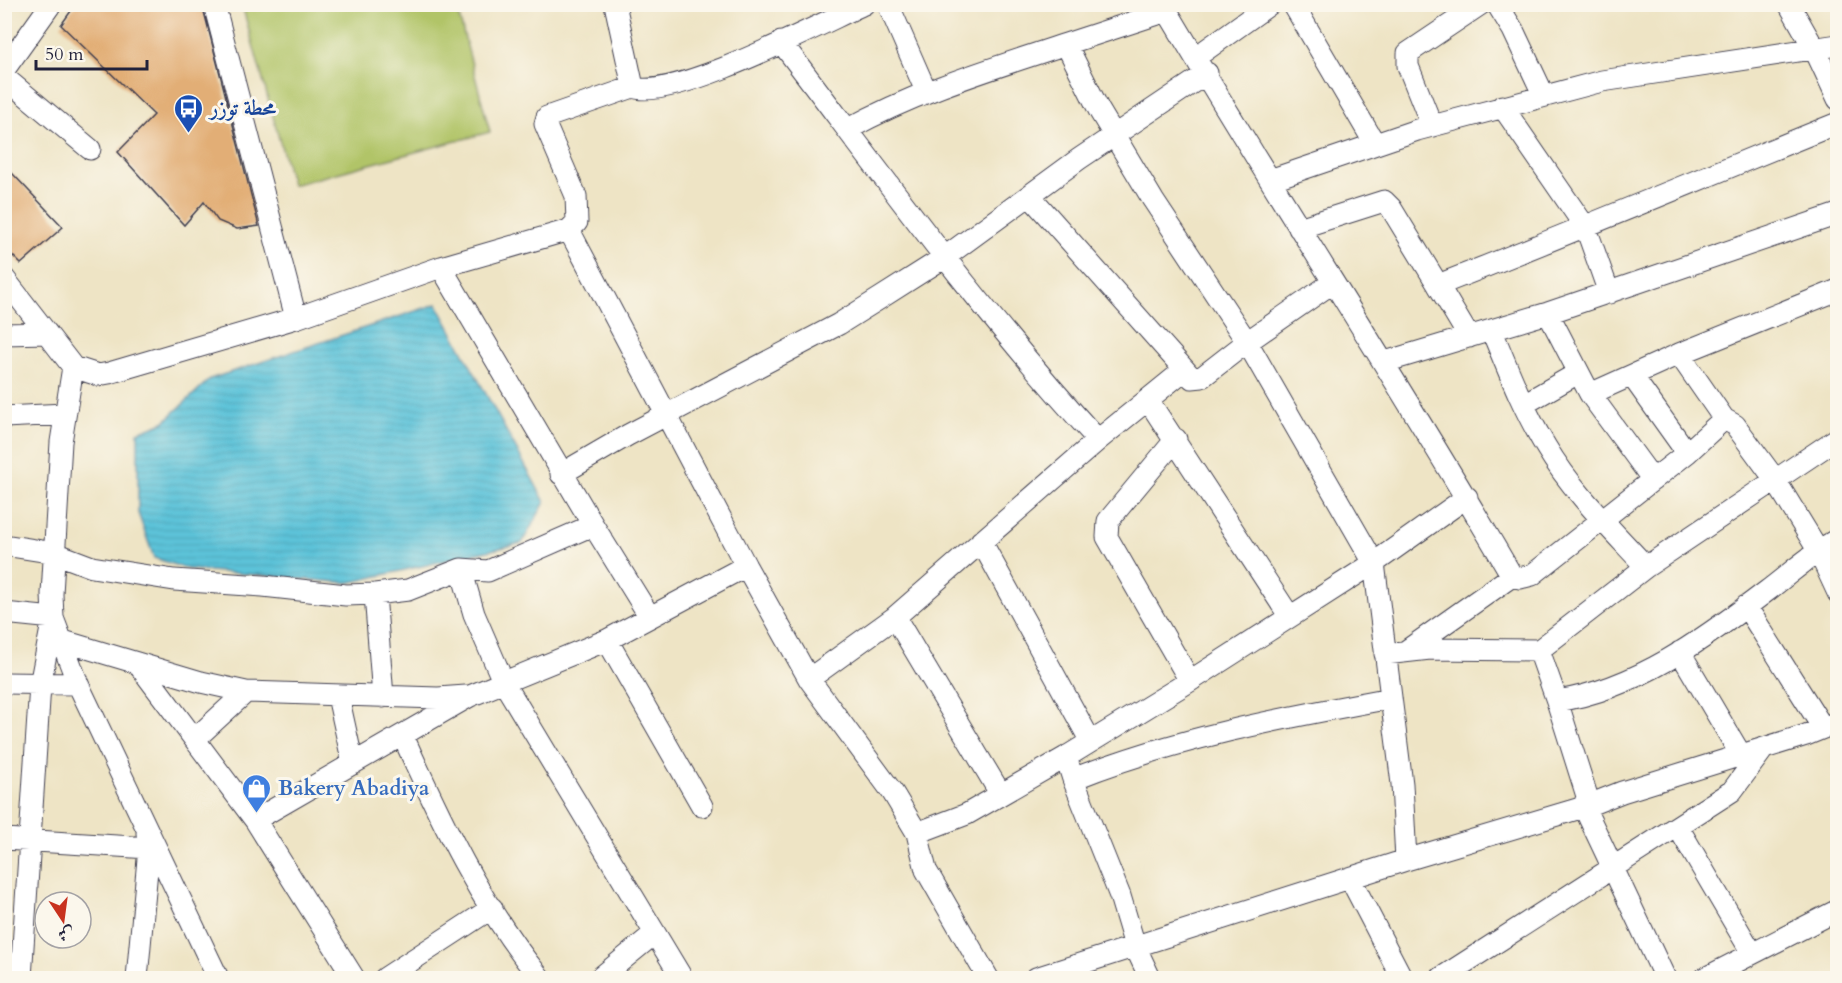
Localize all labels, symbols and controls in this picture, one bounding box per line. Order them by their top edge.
scale bar [36,33,147,71]
text: 50 m [45,42,84,67]
bus stop icon: محطة توزر [173,92,205,134]
place label: محطة توزر [208,94,277,123]
shop icon: Bakery Abadiya [241,772,273,814]
place label: Bakery Abadiya [278,774,430,803]
north arrow [33,890,93,950]
text: ش [56,921,76,946]

